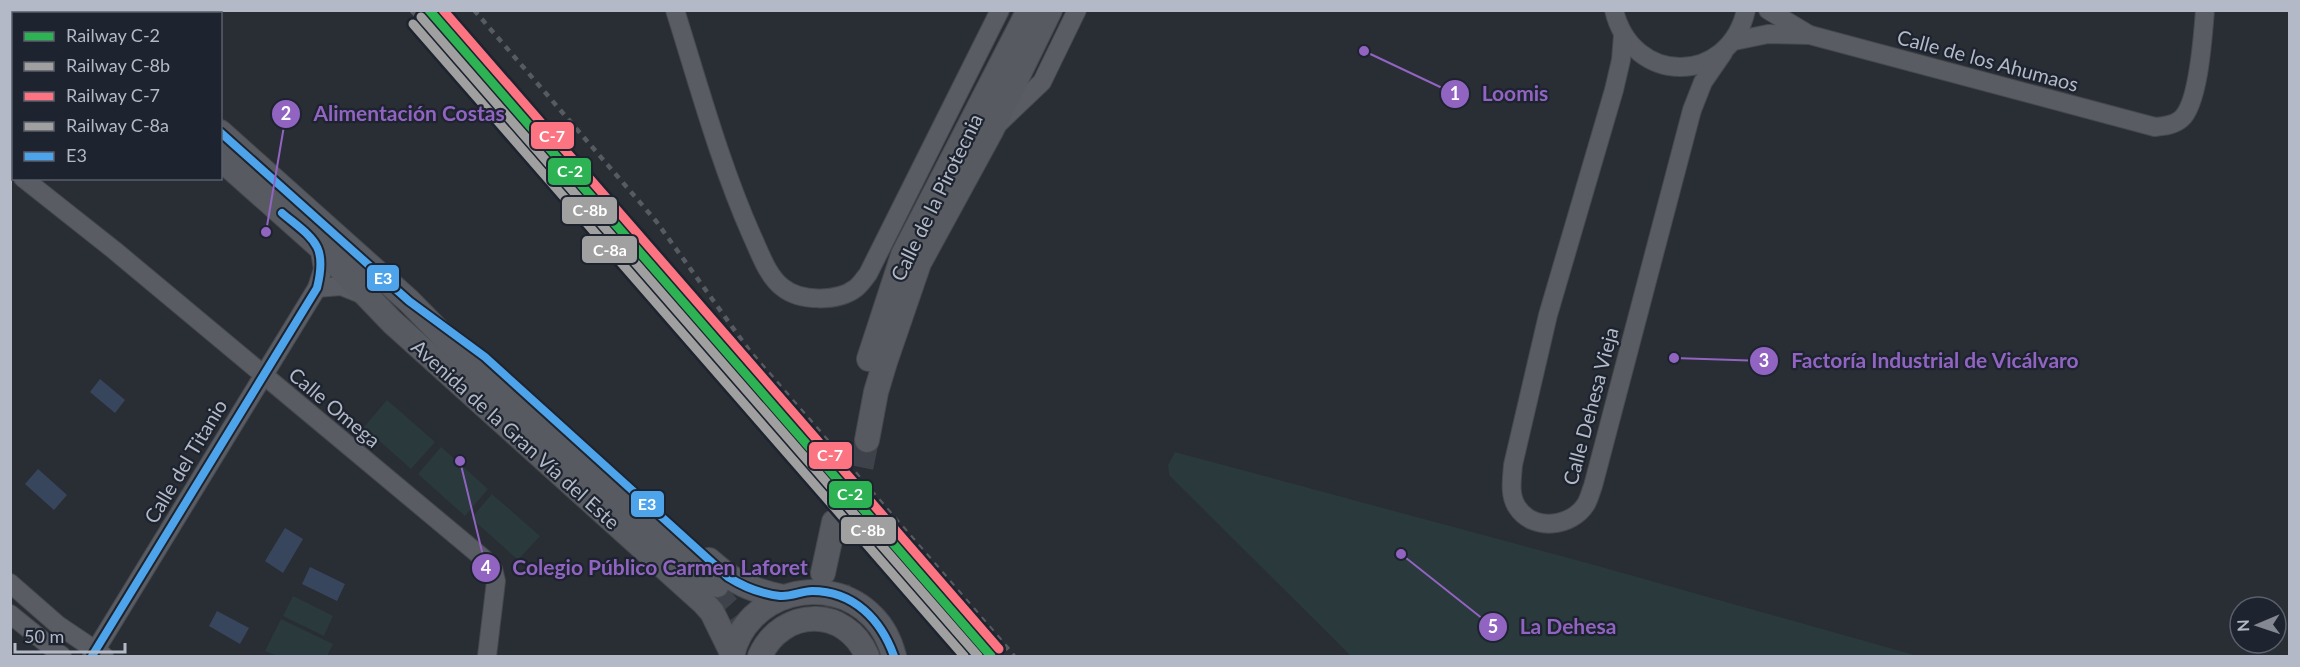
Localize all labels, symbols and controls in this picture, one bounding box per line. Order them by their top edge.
legend [12,12,222,180]
text: Railway C-2 [66,24,160,46]
street label: Calle de los Ahumaos [1895,24,2081,96]
text: Railway C-8b [66,54,170,76]
callout: Loomis [1440,74,1561,113]
text: Loomis [1482,80,1548,105]
text: 1 [1450,82,1460,104]
text: Railway C-7 [66,84,160,106]
callout: Alimentación Costas [271,95,517,134]
text: Alimentación Costas [312,100,505,125]
text: 2 [281,102,291,124]
street label: Calle de la Pirotecnia [885,109,987,285]
text: Railway C-8a [66,114,169,136]
line badge: C-7 [530,121,575,150]
text: C-7 [539,126,565,145]
text: E3 [66,144,87,166]
line badge: C-2 [547,157,592,186]
text: C-2 [557,161,583,180]
line badge: C-8b [561,196,618,225]
text: C-8b [573,200,607,219]
line badge: C-8a [581,235,638,264]
text: C-8a [593,240,627,259]
line badge: E3 [366,264,400,292]
text: E3 [374,268,392,287]
street label: Calle Dehesa Vieja [1557,324,1623,488]
street label: Avenida de la Gran Vía del Este [407,334,625,534]
callout: Factoría Industrial de Vicálvaro [1749,341,2091,380]
text: Factoría Industrial de Vicálvaro [1791,347,2079,372]
text: 3 [1759,349,1769,371]
street label: Calle Omega [285,362,385,452]
street label: Calle del Titanio [139,395,231,527]
line badge: C-7 [808,441,853,470]
text: C-7 [817,445,843,464]
line badge: C-2 [828,480,873,509]
text: C-2 [837,484,863,503]
line badge: E3 [630,490,665,518]
text: E3 [638,494,656,513]
line badge: C-8b [840,516,897,545]
text: C-8b [851,520,885,539]
callout: Colegio Público Carmen Laforet [471,548,820,587]
text: Colegio Público Carmen Laforet [512,554,808,579]
text: 4 [481,556,491,578]
north arrow [2228,595,2288,655]
callout: La Dehesa [1478,607,1629,646]
text: La Dehesa [1520,613,1616,638]
text: 5 [1488,615,1498,637]
scale bar [15,616,124,654]
text: N [2233,619,2252,632]
text: 50 m [24,625,64,647]

